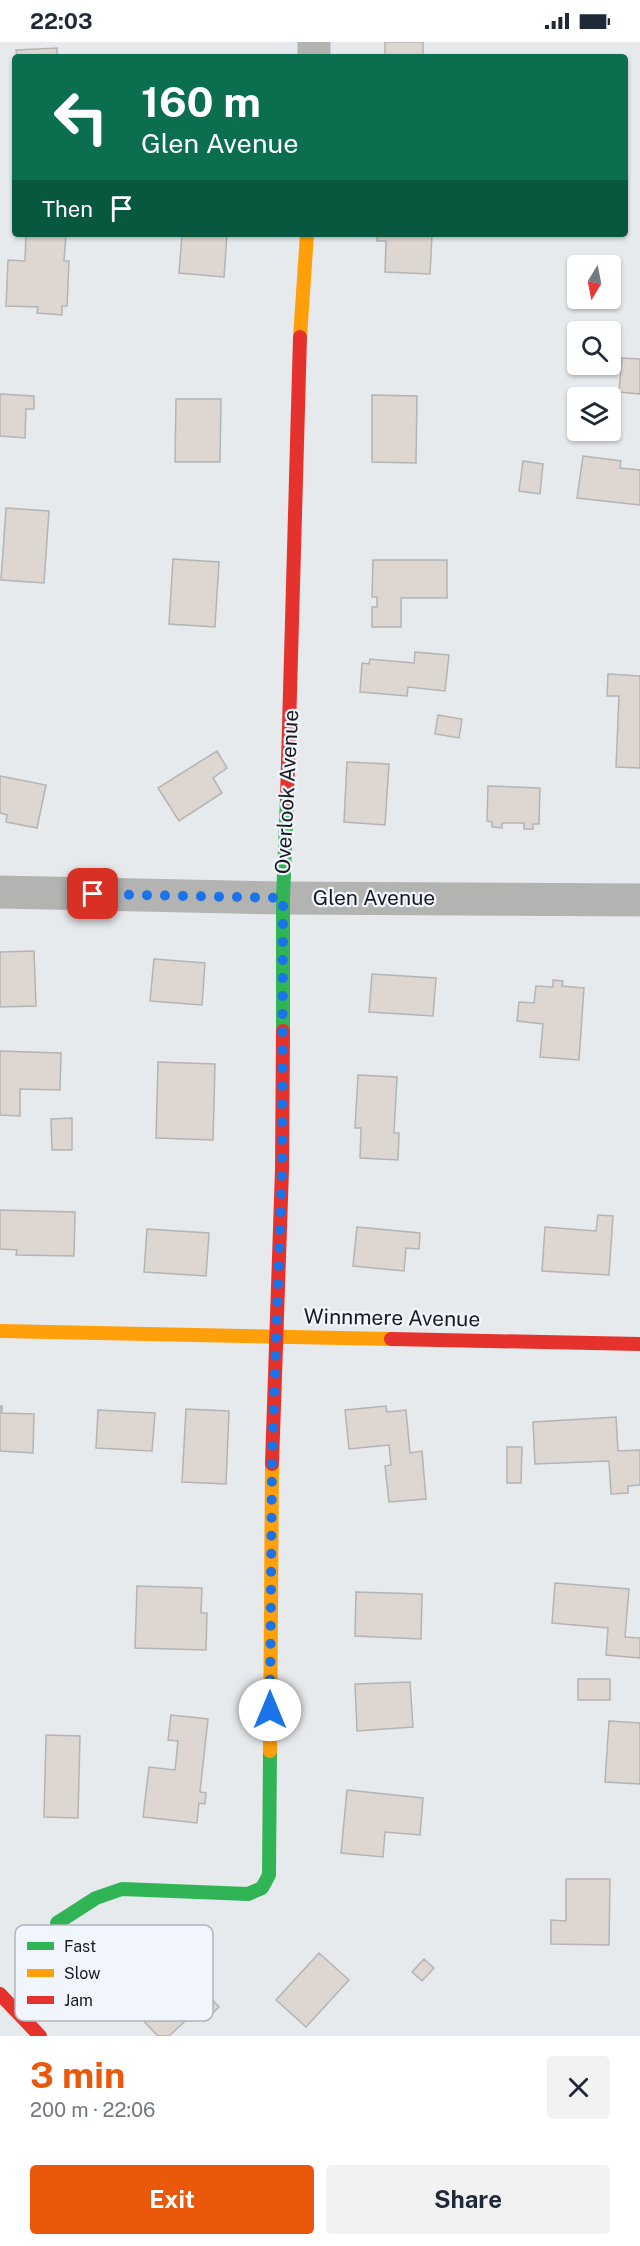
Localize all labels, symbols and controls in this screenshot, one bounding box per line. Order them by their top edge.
text: 22:03 [30,8,93,34]
text: 160 m [141,77,261,126]
icon: left [42,78,120,156]
text: Glen Avenue [141,127,298,159]
icon: arrive [105,192,138,225]
text: Then [42,196,93,222]
north arrow [567,255,621,309]
map controls [567,255,621,441]
button: search [567,321,621,375]
button: layers [567,387,621,441]
street label: Overlook Avenue [270,709,303,875]
pin [67,868,118,919]
icon: arrive [76,877,109,910]
street label: Glen Avenue [313,885,435,910]
street label: Winnmere Avenue [303,1303,481,1332]
position arrow [238,1678,302,1742]
legend [15,1925,213,2021]
text: Fast [64,1937,96,1956]
text: Slow [64,1964,101,1983]
text: Jam [64,1991,93,2010]
text: 3 min [30,2054,125,2096]
button: close [547,2056,610,2119]
text: 200 m · 22:06 [30,2098,156,2122]
button: Exit [30,2165,314,2234]
button: Share [326,2165,610,2234]

